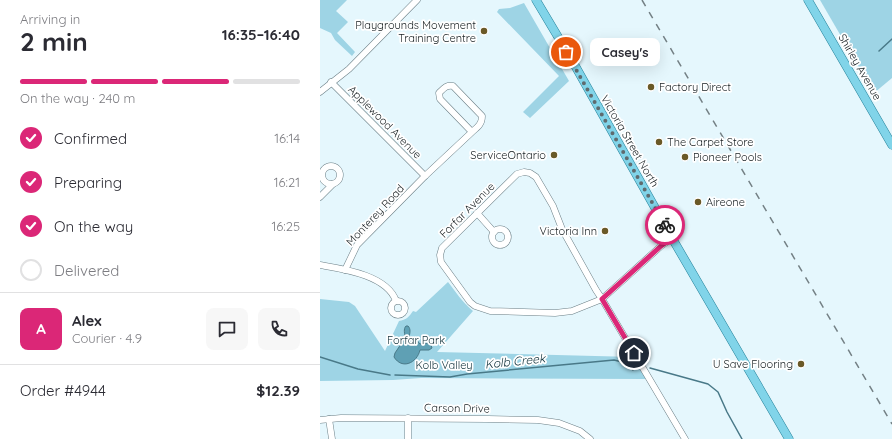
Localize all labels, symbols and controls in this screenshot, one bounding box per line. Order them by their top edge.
text: Arriving in [20,11,80,27]
place label: Playgrounds Movement Training Centre [355,18,476,45]
text: 2 min [20,25,88,58]
text: 16:35–16:40 [222,25,300,44]
marker: Playgrounds Movement Training Centre [479,26,489,36]
street label: Shirley Avenue [835,31,885,103]
pin [549,35,583,69]
callout: Casey's [590,38,660,66]
icon: bag [555,41,577,63]
text: Casey's [602,44,648,60]
place label: Factory Direct [659,80,731,94]
street label: Applewood Avenue [345,82,425,162]
marker: Factory Direct [646,82,656,92]
text: On the way · 240 m [20,90,135,106]
street label: Victoria Street North [598,93,662,189]
icon: check [20,127,42,149]
text: Confirmed [54,129,127,148]
text: 16:14 [274,130,300,146]
place label: The Carpet Store [667,135,754,149]
marker: The Carpet Store [654,137,664,147]
place label: ServiceOntario [470,148,546,162]
marker: ServiceOntario [549,150,559,160]
place label: Pioneer Pools [693,150,762,164]
marker: Pioneer Pools [680,152,690,162]
icon: check [20,171,42,193]
text: Preparing [54,173,122,192]
text: 16:21 [274,174,300,190]
street label: Forfar Avenue [436,179,498,241]
street label: Monterey Road [343,181,407,249]
place label: Aireone [706,195,745,209]
marker: Aireone [693,197,703,207]
courier [645,205,685,245]
icon: bike [654,214,676,236]
icon: check [20,215,42,237]
text: On the way [54,217,133,236]
text: 16:25 [271,218,300,234]
place label: Victoria Inn [540,224,597,238]
marker: Victoria Inn [600,226,610,236]
text: Delivered [54,261,119,280]
button: chat [206,308,248,350]
button: phone [258,308,300,350]
text: Alex [72,311,102,330]
text: A [36,319,46,338]
text: Courier · 4.9 [72,330,142,346]
park label: Forfar Park [387,333,445,347]
pin [617,336,651,370]
icon: home [623,342,645,364]
water label: Kolb Creek [484,350,547,372]
place label: U Save Flooring [713,357,793,371]
park label: Kolb Valley [415,358,473,372]
marker: U Save Flooring [796,359,806,369]
text: Order #4944 [20,381,106,400]
text: $12.39 [256,381,300,400]
street label: Carson Drive [424,400,490,416]

